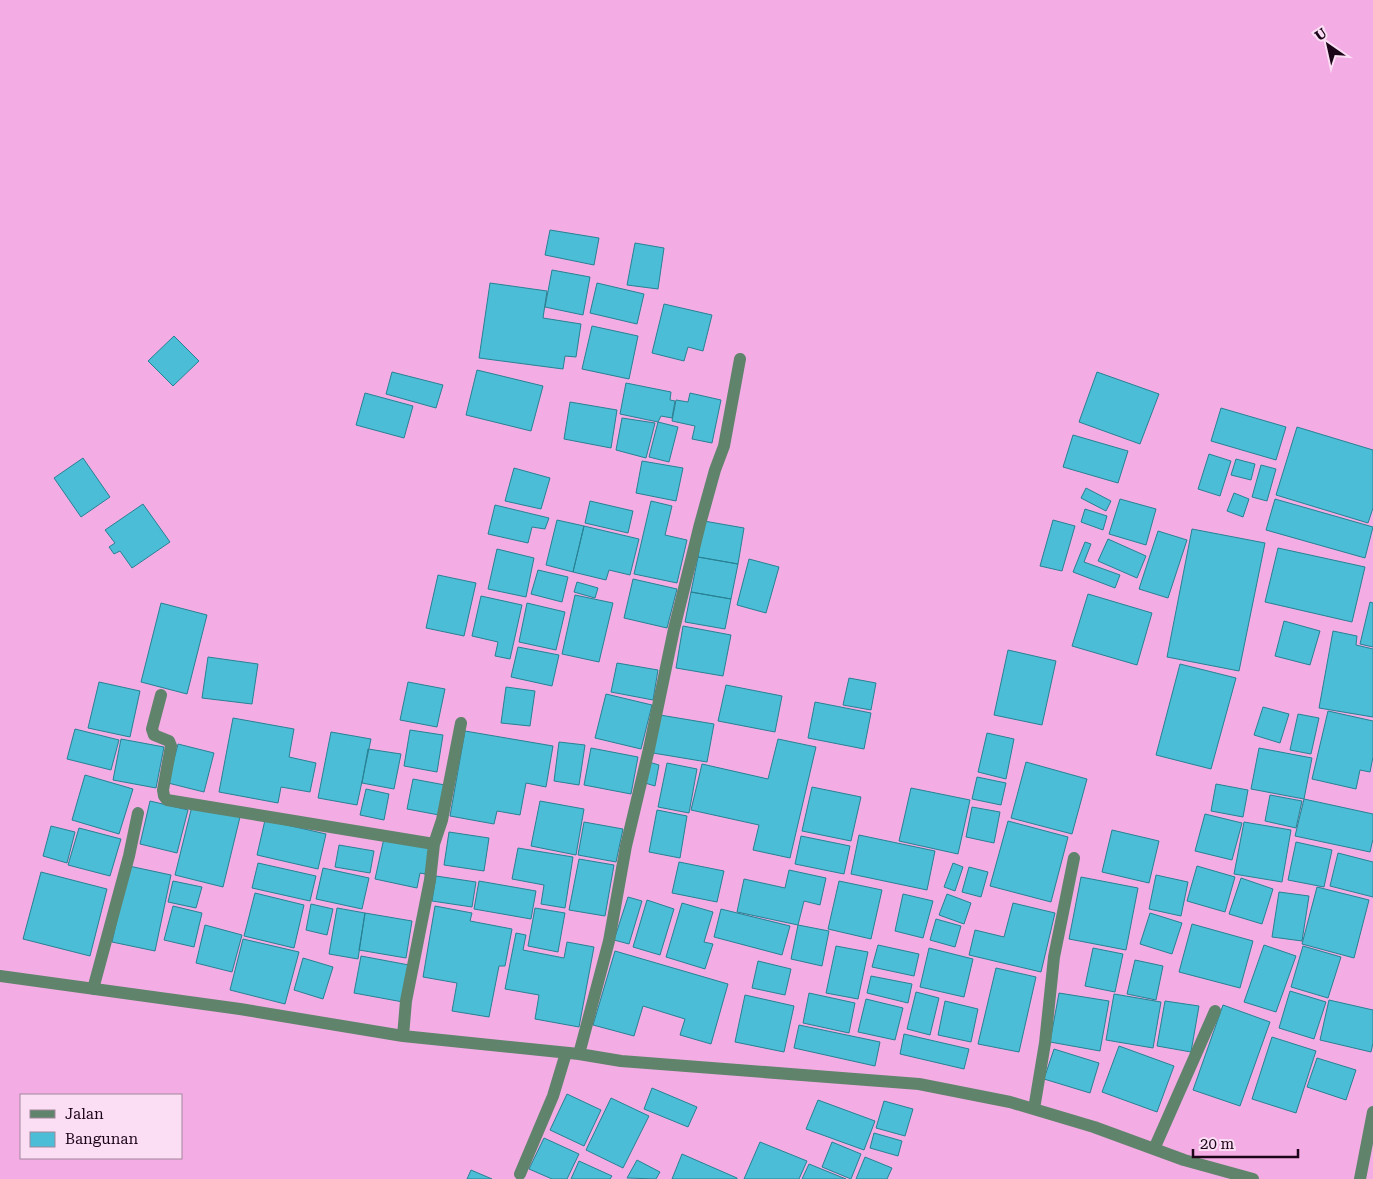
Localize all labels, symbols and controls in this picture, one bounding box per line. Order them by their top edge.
north arrow [1303,20,1353,70]
text: U [1312,24,1330,44]
legend [20,1094,182,1159]
text: Jalan [65,1105,104,1123]
scale bar [1193,1126,1298,1158]
text: Bangunan [65,1130,138,1148]
text: 20 m [1200,1135,1235,1153]

